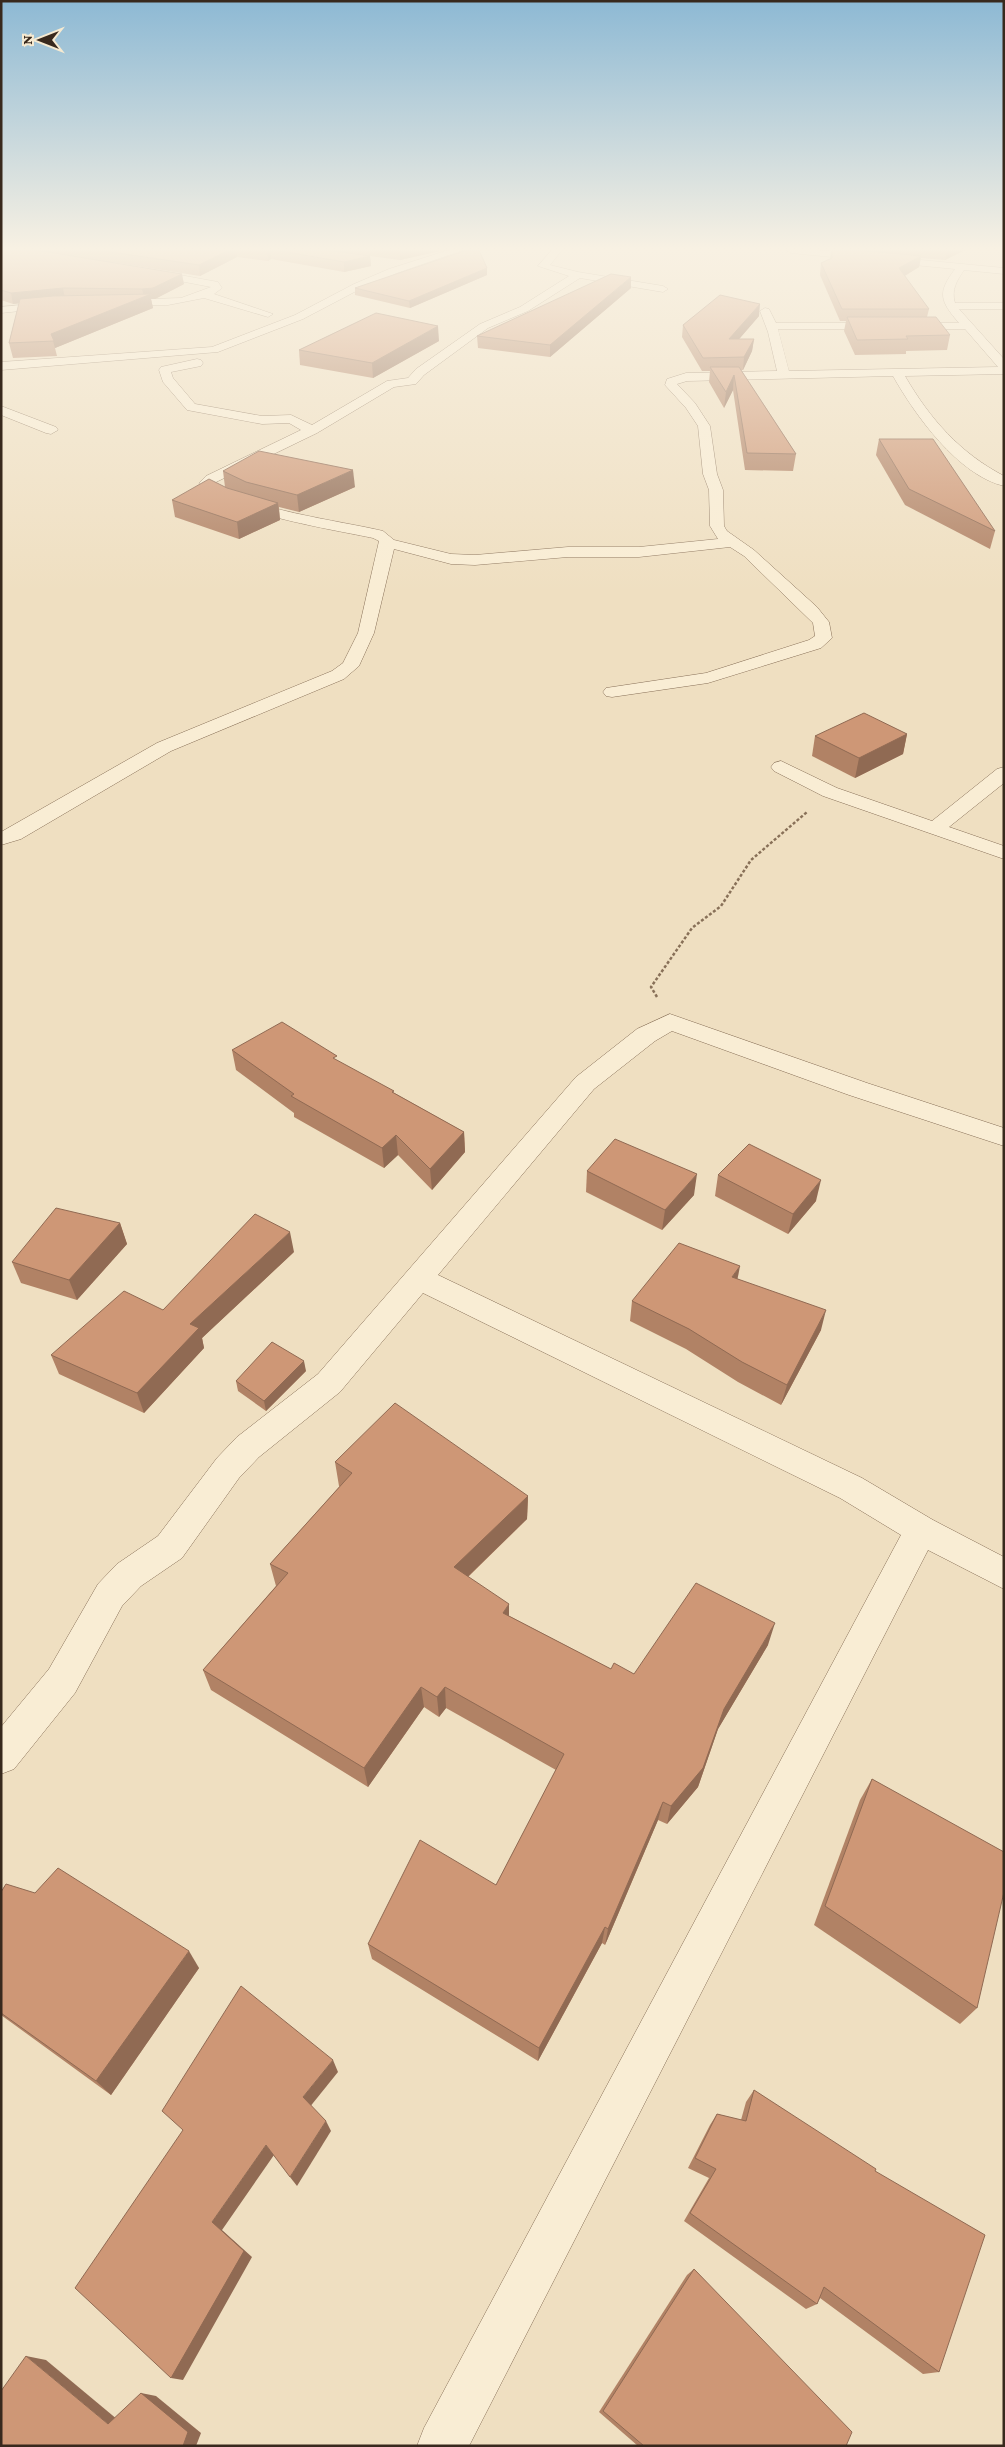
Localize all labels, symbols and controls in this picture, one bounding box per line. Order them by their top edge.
north arrow [15,15,65,65]
text: N [19,35,35,45]

